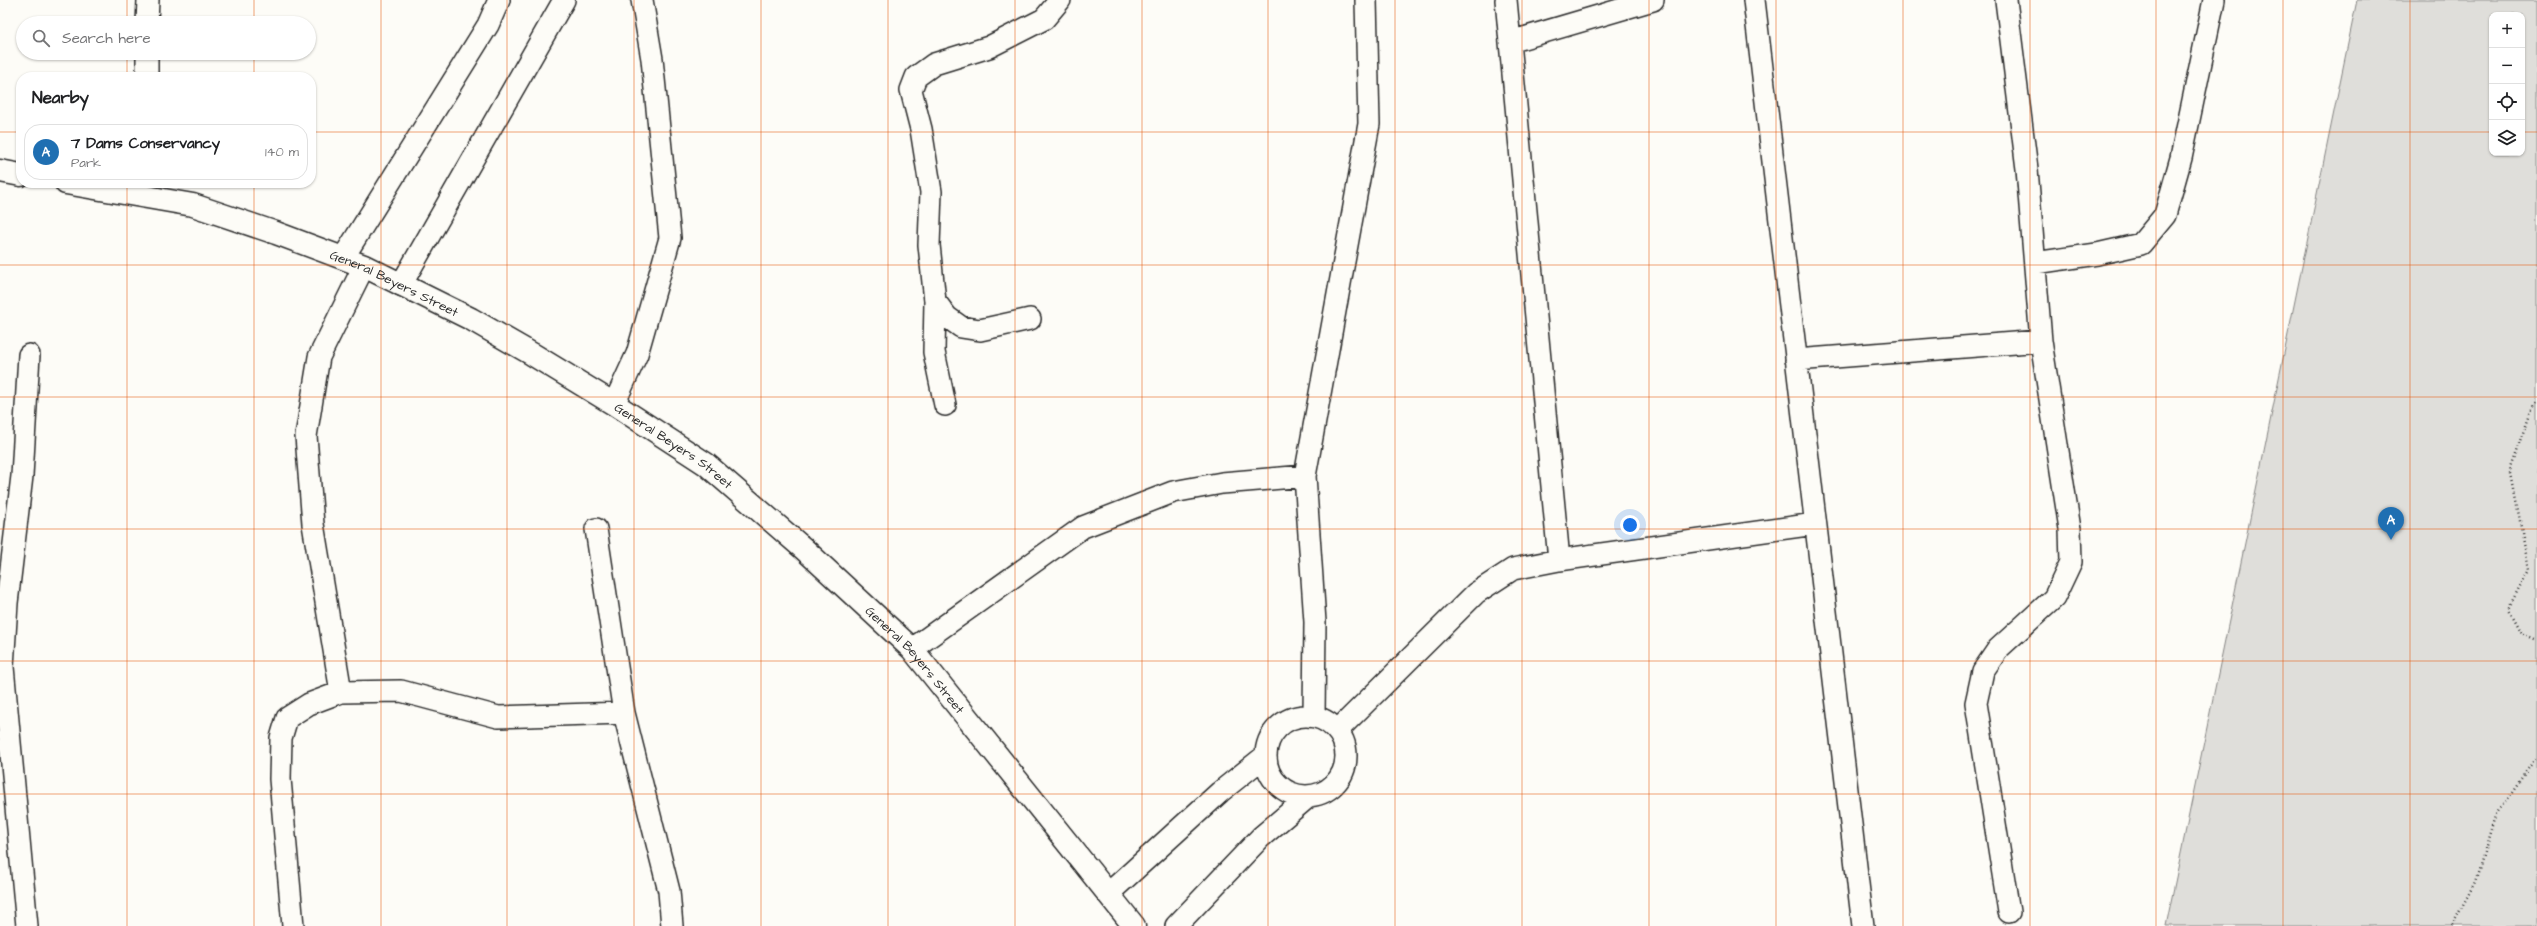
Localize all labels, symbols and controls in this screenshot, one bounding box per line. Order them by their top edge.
map controls [2489,12,2525,156]
button: + [2489,12,2525,48]
search box [16,16,316,60]
icon: search [30,27,52,49]
text: Search here [62,28,151,49]
button: − [2489,48,2525,84]
button: locate [2489,84,2525,120]
text: Nearby [32,86,89,110]
button: layers [2489,120,2525,156]
text: 7 Dams Conservancy [71,133,220,154]
text: A [42,143,50,161]
text: 140 m [265,143,299,161]
text: Park [71,154,101,172]
street label: General Beyers Street [327,246,462,322]
street label: General Beyers Street [611,399,737,494]
pin: A [2378,507,2404,540]
your location [1620,515,1640,535]
street label: General Beyers Street [861,602,969,718]

